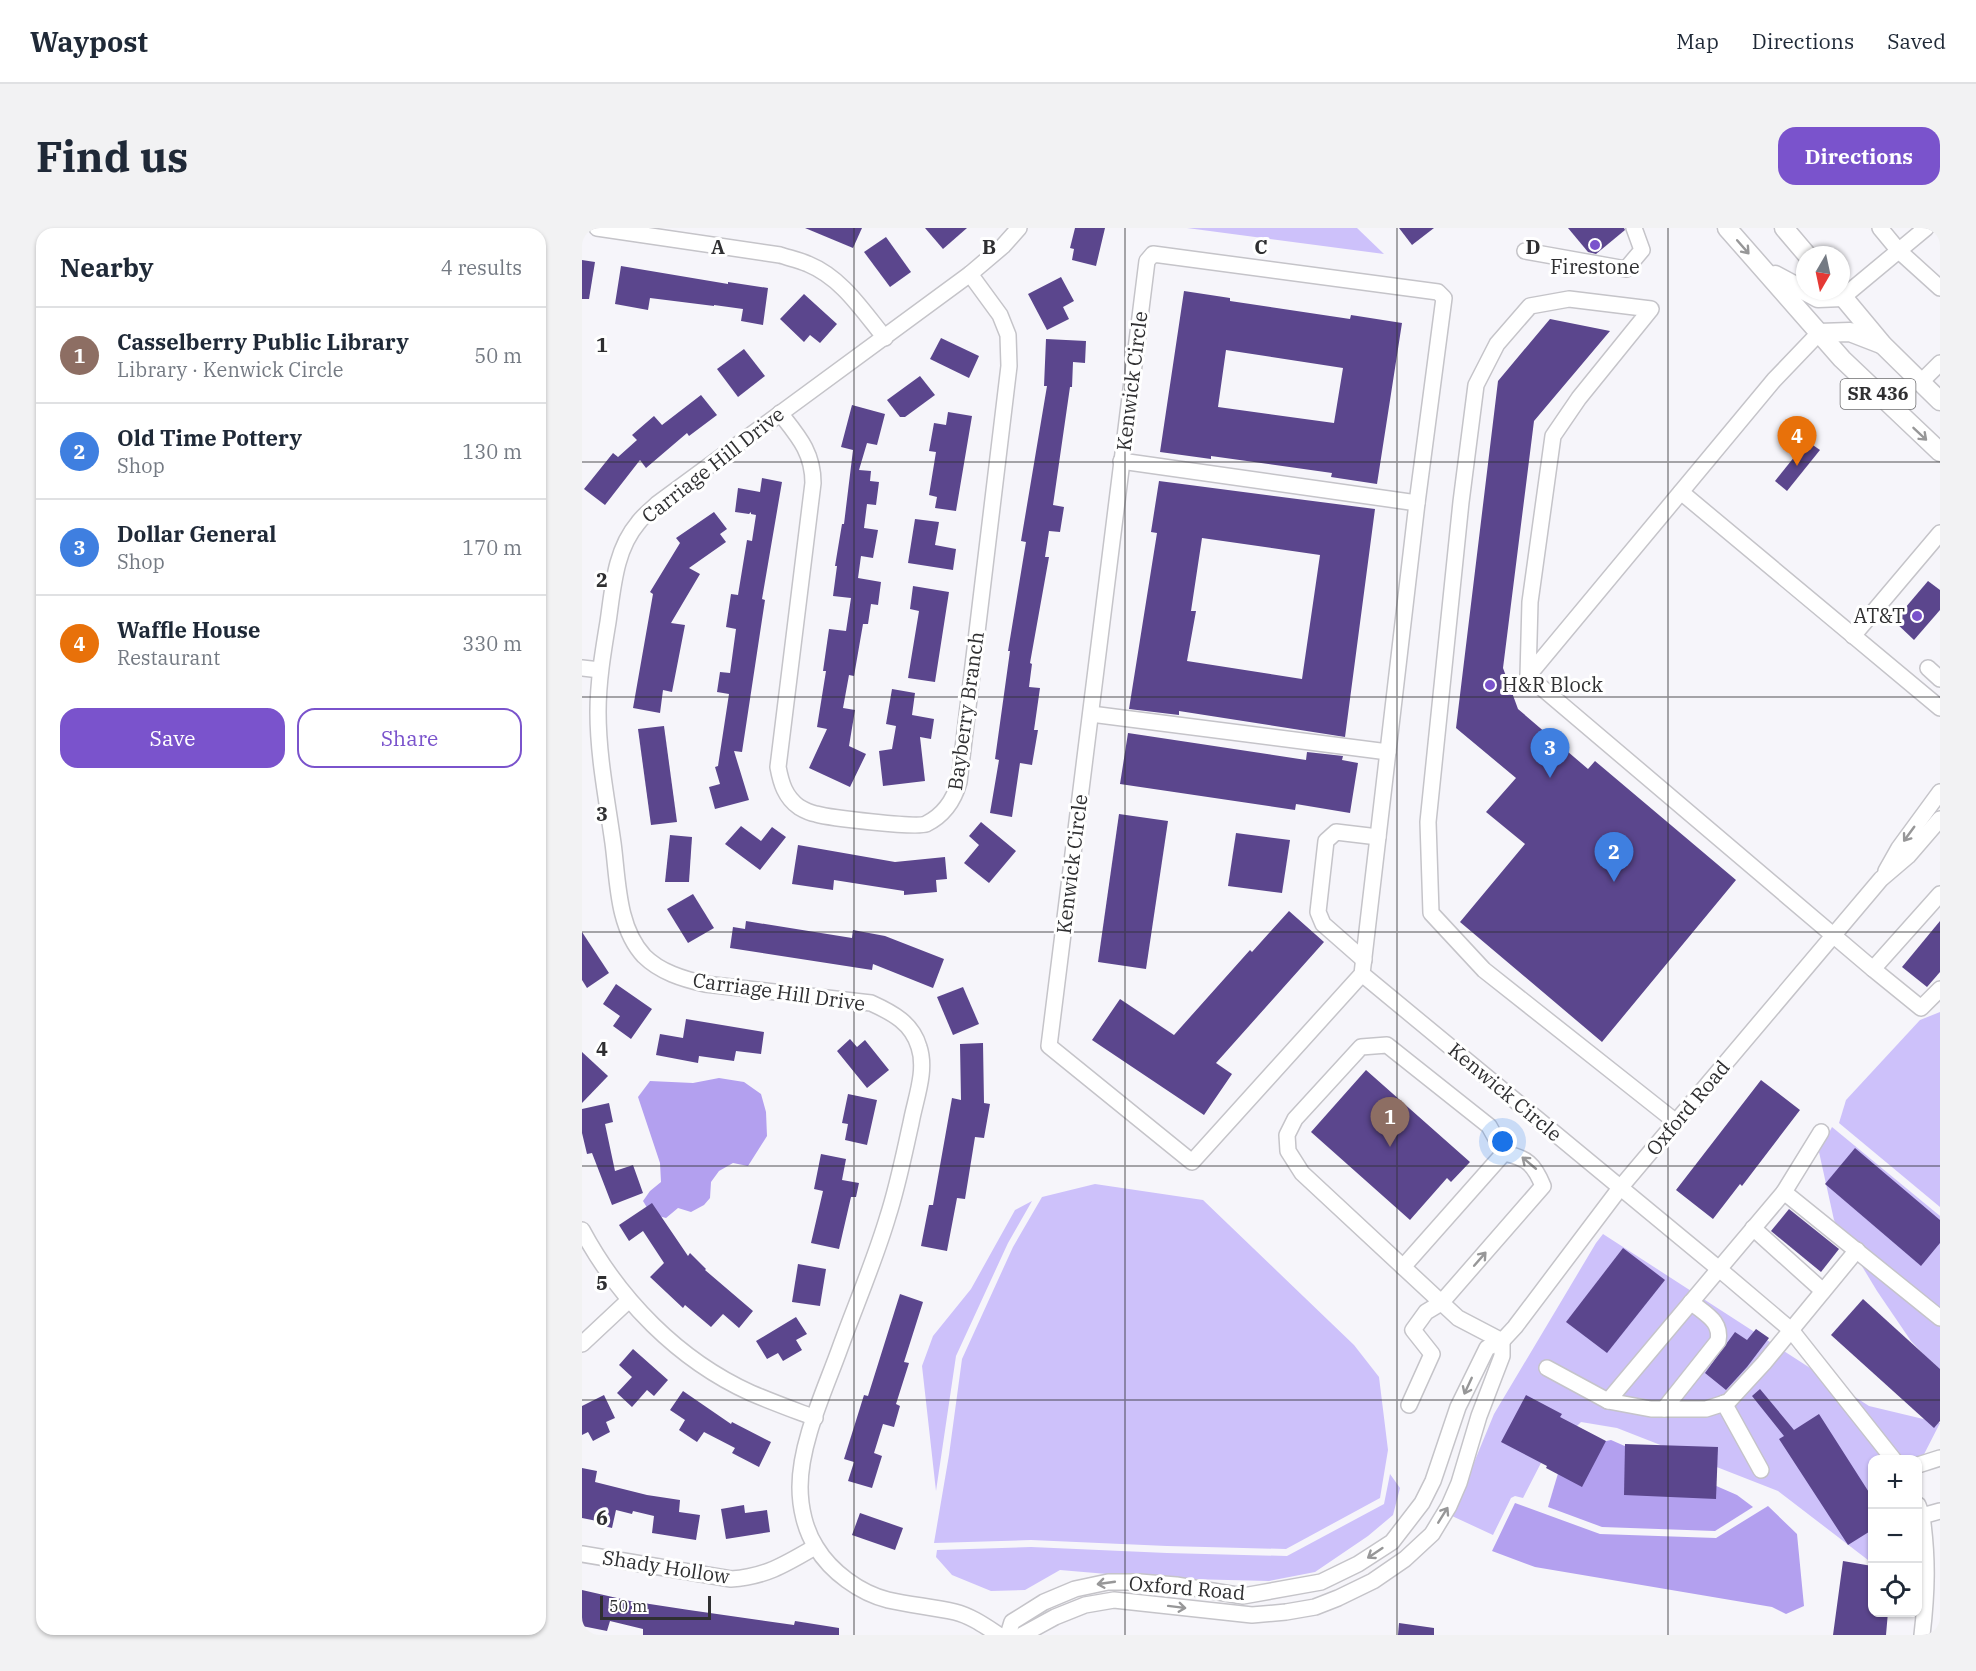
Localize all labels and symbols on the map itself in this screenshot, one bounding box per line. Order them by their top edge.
text: A [711,233,725,260]
text: B [982,233,996,260]
text: C [1254,233,1268,260]
text: D [1525,233,1541,260]
marker: Firestone [1588,238,1602,252]
one-way arrow [1736,240,1750,255]
north arrow [1796,246,1850,300]
place label: Firestone [1550,253,1640,280]
street label: Kenwick Circle [1110,310,1153,452]
text: 1 [596,331,608,358]
road number: SR 436 [1840,379,1916,409]
street label: Carriage Hill Drive [636,400,789,529]
pin: 4 [1778,416,1816,466]
one-way arrow [1912,426,1927,440]
text: 2 [596,566,608,593]
place label: AT&T [1854,602,1905,629]
marker: AT&T [1910,609,1924,623]
street label: Bayberry Branch [941,630,990,792]
place label: H&R Block [1502,671,1603,698]
marker: H&R Block [1483,678,1497,692]
pin: 3 [1530,728,1570,778]
street label: Kenwick Circle [1050,793,1093,935]
text: 3 [596,800,608,827]
one-way arrow [1903,826,1915,842]
pin: 2 [1594,832,1634,882]
street label: Carriage Hill Drive [691,966,867,1017]
text: 4 [596,1035,608,1062]
street label: Kenwick Circle [1443,1036,1568,1147]
street label: Oxford Road [1640,1054,1736,1161]
pin: 1 [1370,1098,1410,1147]
your location [1488,1127,1517,1156]
one-way arrow [1521,1157,1537,1170]
one-way arrow [1473,1252,1487,1267]
text: 5 [596,1269,608,1296]
one-way arrow [1462,1377,1474,1395]
text: 6 [596,1504,608,1531]
one-way arrow [1438,1507,1450,1524]
street label: Shady Hollow [601,1543,732,1590]
one-way arrow [1368,1547,1384,1559]
street label: Oxford Road [1128,1569,1246,1606]
one-way arrow [1097,1578,1116,1589]
scale bar [600,1593,711,1620]
one-way arrow [1167,1602,1187,1613]

